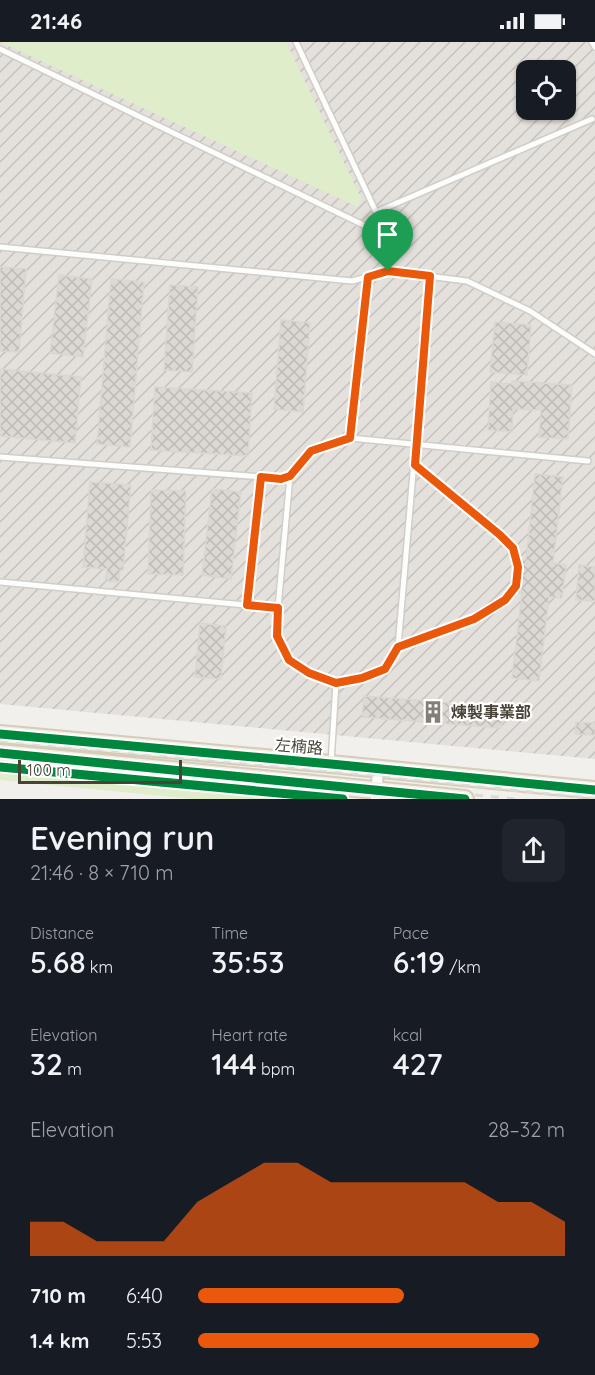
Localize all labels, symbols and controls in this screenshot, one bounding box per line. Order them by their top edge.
text: 21:46 [30,7,82,35]
map controls [516,60,576,120]
button: locate [516,60,576,120]
pin [362,209,413,271]
icon: arrive [371,218,404,251]
building icon: 煉製事業部 [420,699,446,725]
place label: 煉製事業部 [451,702,531,722]
street label: 左楠路 [274,734,324,758]
scale bar [18,757,182,784]
text: 100 m [27,760,71,780]
text: Evening run [30,817,215,858]
button: share [502,819,565,882]
text: 21:46 · 8 × 710 m [30,860,174,885]
text: Distance [30,923,94,943]
text: Time [211,923,248,943]
text: Pace [393,923,429,943]
text: 5.68 [30,943,86,981]
text: 35:53 [211,943,285,981]
text: 6:19 [393,943,445,981]
text: km [86,957,113,977]
text: /km [445,957,481,977]
text: Elevation [30,1025,97,1045]
text: Heart rate [211,1025,288,1045]
text: kcal [393,1025,423,1045]
text: 32 [30,1045,63,1083]
text: 144 [211,1045,257,1083]
text: 427 [393,1045,443,1083]
text: m [63,1059,82,1079]
text: bpm [257,1059,295,1079]
text: Elevation [30,1117,114,1142]
text: 28–32 m [488,1117,565,1142]
text: 710 m [30,1283,86,1308]
text: 6:40 [126,1283,163,1308]
text: 1.4 km [30,1328,89,1353]
text: 5:53 [126,1328,162,1353]

